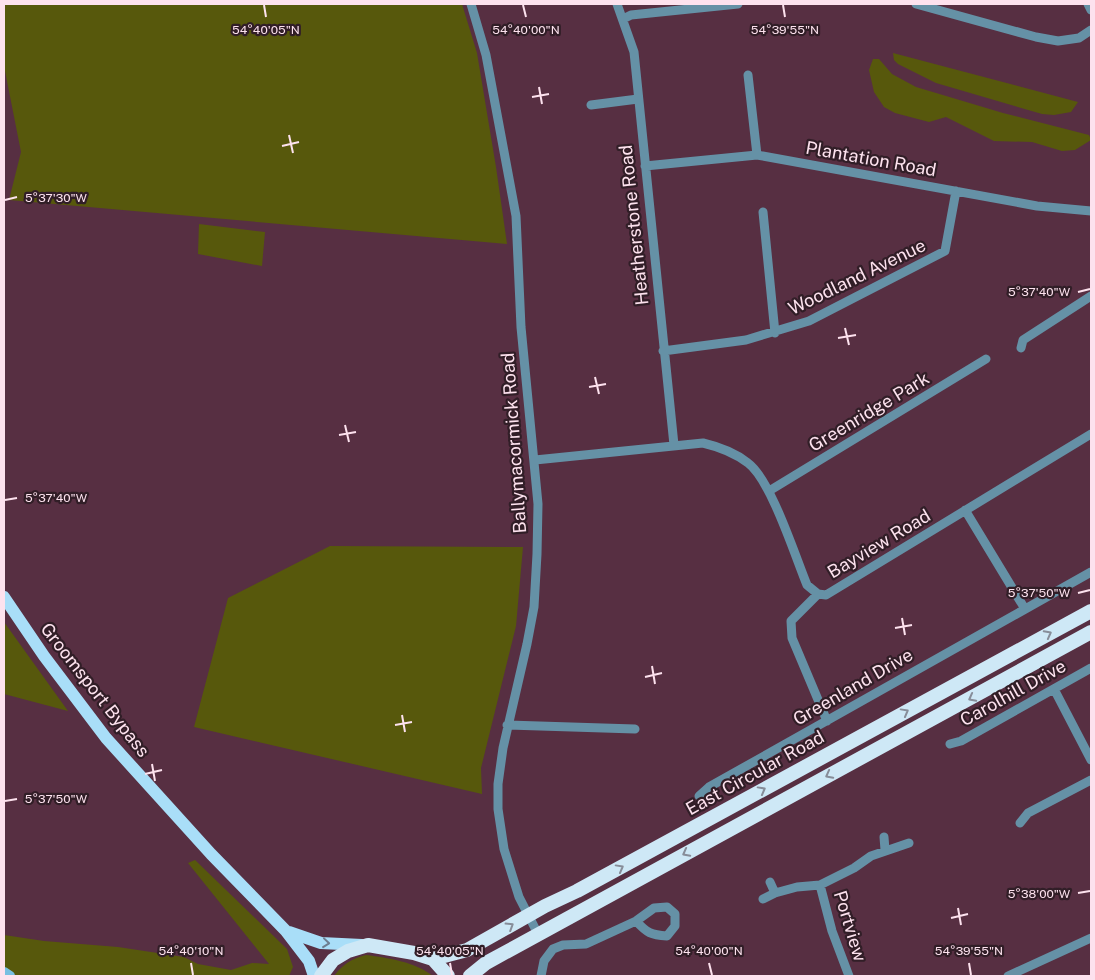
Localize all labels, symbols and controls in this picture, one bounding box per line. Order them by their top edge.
text: 54°40'05"N [232,23,300,37]
text: 54°40'00"N [492,23,560,37]
text: 54°39'55"N [751,23,819,37]
street label: Plantation Road [804,137,938,180]
street label: Heatherstone Road [615,144,652,306]
text: 5°37'30"W [25,191,88,205]
street label: Woodland Avenue [785,234,929,319]
text: 5°37'40"W [1008,285,1071,299]
street label: Ballymacormick Road [497,352,530,534]
street label: Greenridge Park [805,367,933,456]
text: 5°37'40"W [25,491,88,505]
street label: Bayview Road [824,505,934,582]
text: 5°37'50"W [1008,586,1071,600]
street label: Groomsport Bypass [37,618,154,761]
one-way arrow [1043,630,1052,640]
street label: Greenland Drive [789,644,916,729]
street label: Carolhill Drive [956,655,1069,730]
one-way arrow [968,692,977,702]
one-way arrow [900,708,909,718]
street label: East Circular Road [682,726,828,819]
one-way arrow [825,769,834,779]
one-way arrow [757,786,766,796]
text: 5°37'50"W [25,792,88,806]
one-way arrow [682,846,691,856]
one-way arrow [614,864,623,874]
text: 5°38'00"W [1008,887,1071,901]
street label: Portview [830,888,871,964]
one-way arrow [504,923,513,933]
one-way arrow [322,937,330,948]
text: 54°40'10"N [158,944,224,958]
text: 54°40'05"N [416,944,484,958]
text: 54°40'00"N [675,944,743,958]
text: 54°39'55"N [935,944,1003,958]

